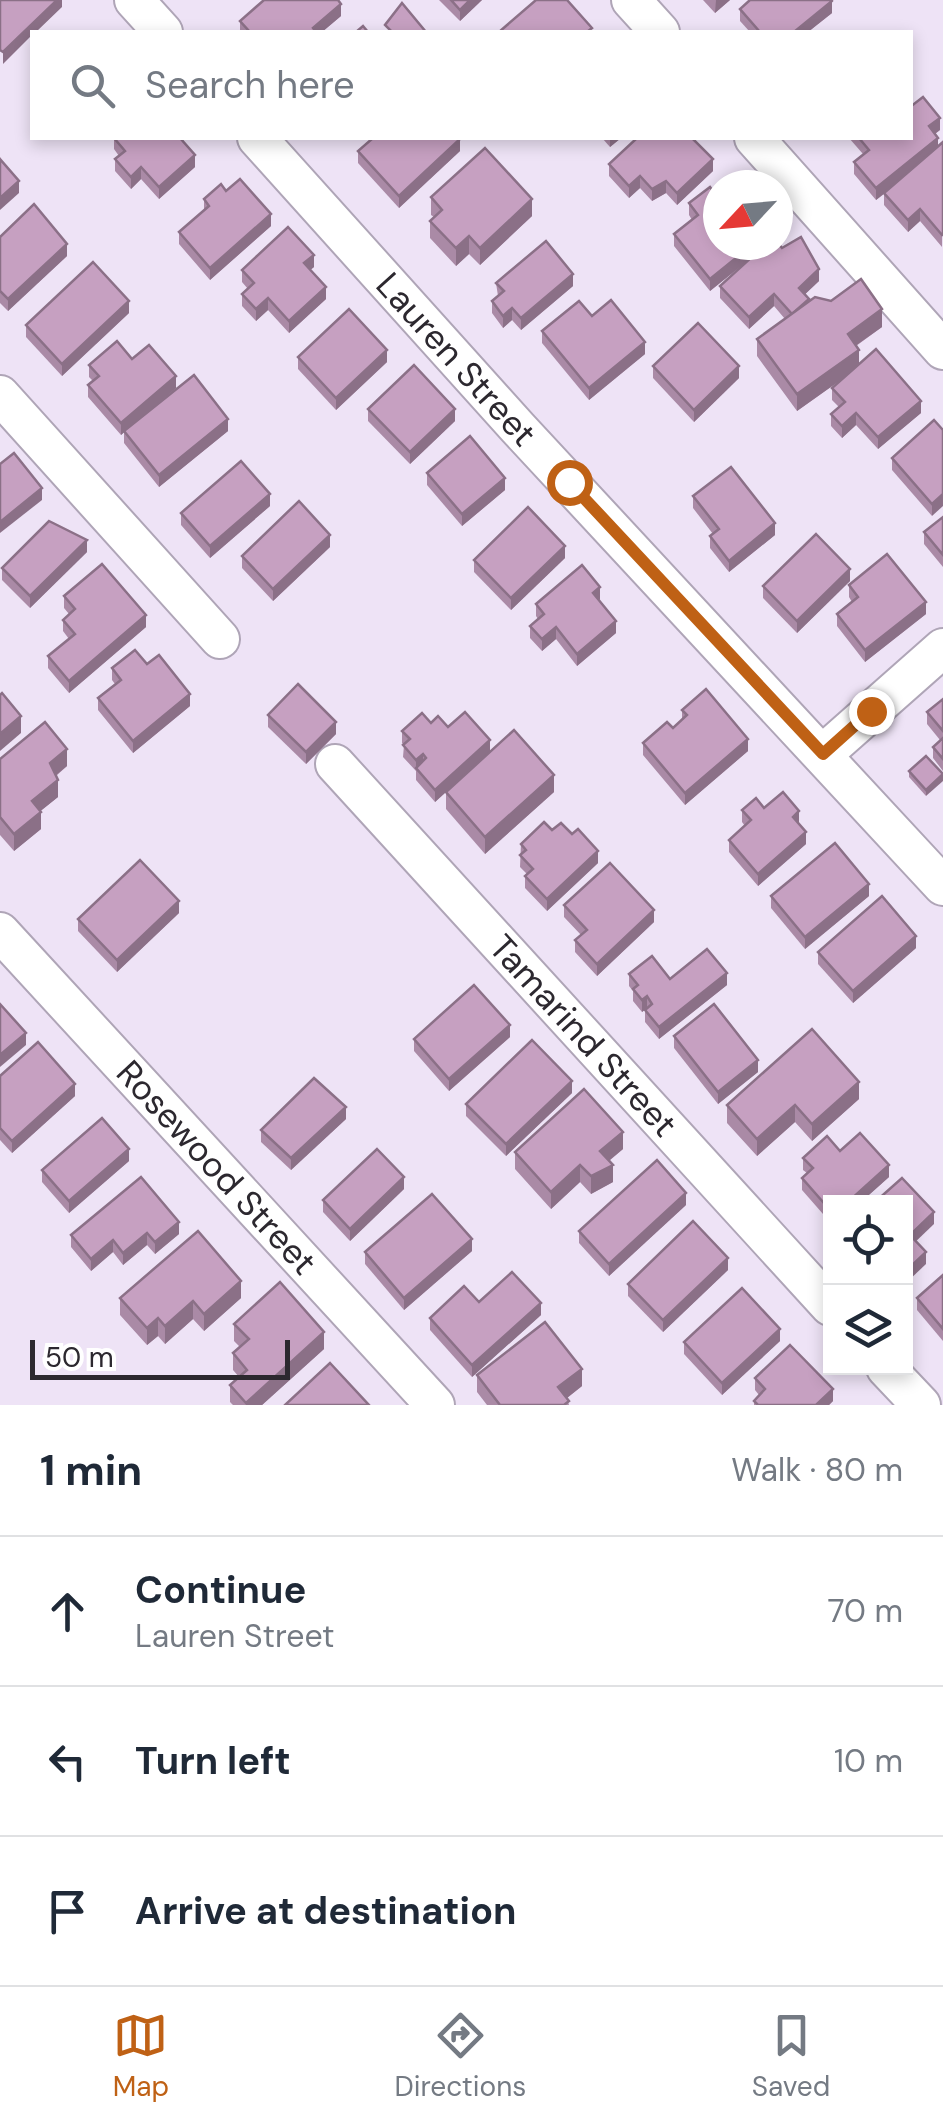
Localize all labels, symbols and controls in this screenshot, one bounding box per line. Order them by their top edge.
search box [30,30,913,140]
icon: search [65,58,120,113]
text: Search here [145,60,355,110]
north arrow [703,170,793,260]
street label: Lauren Street [366,263,546,456]
route start [547,460,593,506]
route end [849,689,895,735]
street label: Tamarind Street [479,925,687,1147]
street label: Rosewood Street [106,1051,327,1284]
map controls [823,1195,913,1375]
button: locate [823,1195,913,1285]
button: layers [823,1285,913,1375]
scale bar [30,1335,290,1380]
text: 50 m [45,1339,114,1376]
text: 1 min [40,1443,142,1498]
text: Walk · 80 m [731,1449,903,1491]
text: Continue [135,1565,306,1615]
icon: ahead [40,1584,95,1639]
text: 70 m [827,1590,903,1632]
text: Lauren Street [135,1615,335,1657]
icon: left [40,1734,95,1789]
text: Turn left [135,1736,291,1786]
text: 10 m [834,1740,903,1782]
icon: arrive [40,1884,95,1939]
text: Arrive at destination [135,1886,517,1936]
tab: Map [113,2008,169,2105]
tab: Directions [395,2008,526,2105]
tab: Saved [752,2008,830,2105]

